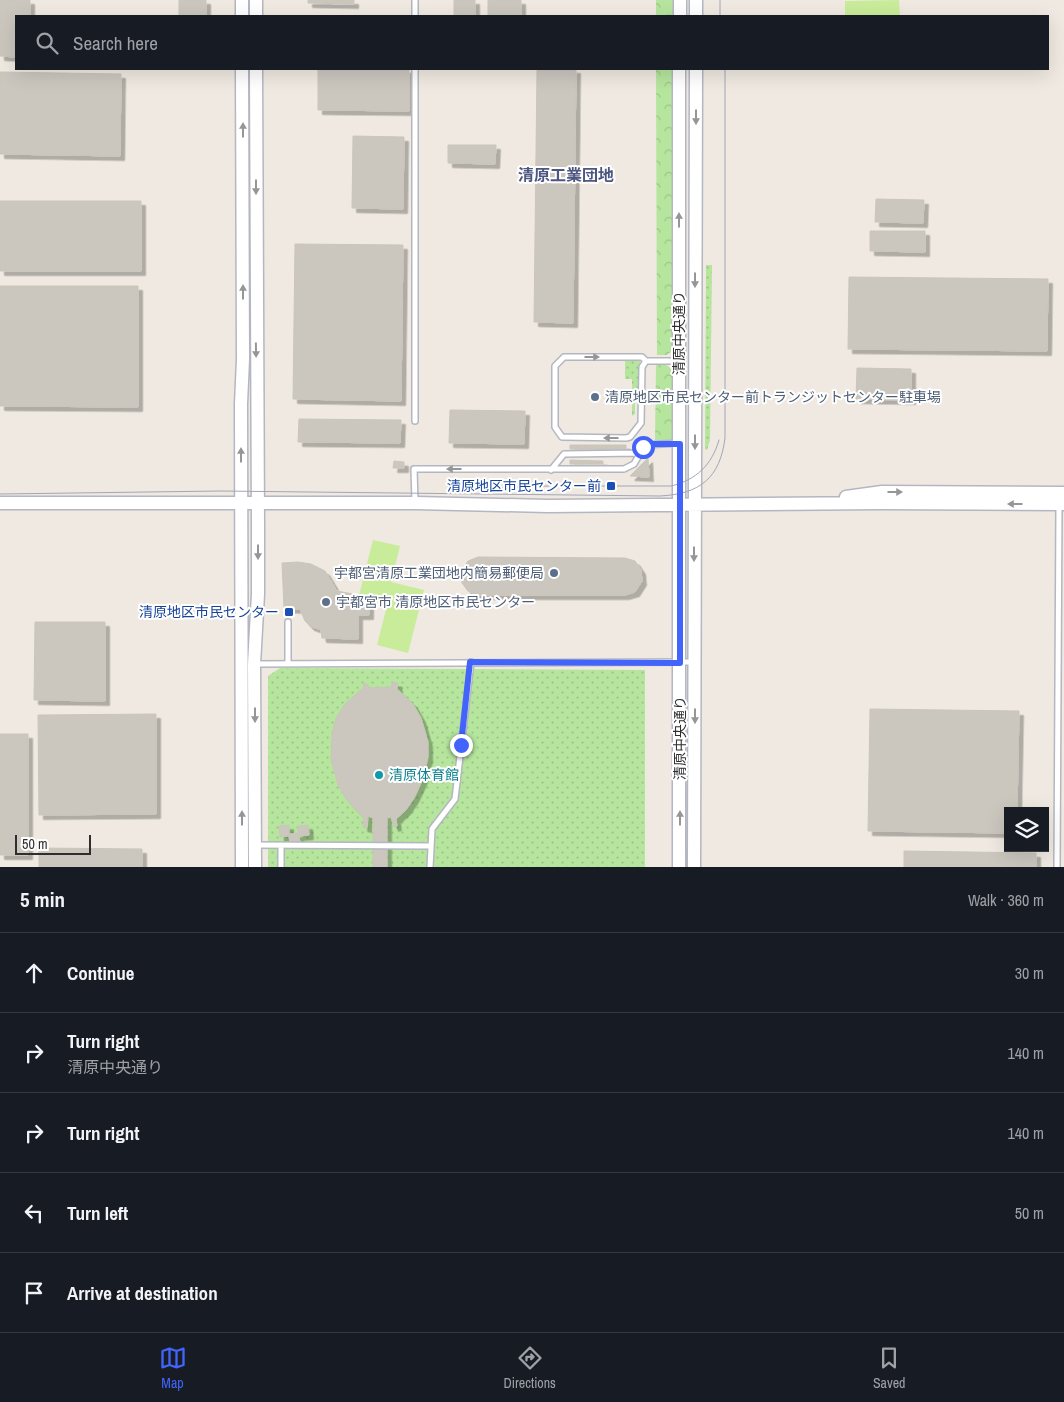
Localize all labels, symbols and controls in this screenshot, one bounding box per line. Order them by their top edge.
search box [15,15,1049,70]
icon: search [33,29,61,57]
text: Search here [73,30,158,56]
one-way arrow [692,110,700,126]
one-way arrow [239,122,247,138]
district label: 清原工業団地 [518,164,614,186]
one-way arrow [252,180,260,196]
one-way arrow [675,211,683,227]
one-way arrow [691,272,699,288]
one-way arrow [239,284,247,300]
street label: 清原中央通り [670,291,688,375]
one-way arrow [252,342,260,358]
one-way arrow [584,353,600,361]
place label: 清原地区市民センター前トランジットセンター駐車場 [605,388,941,406]
marker: 清原地区市民センター前トランジットセンター駐車場 [589,391,601,403]
one-way arrow [602,434,618,442]
one-way arrow [691,435,699,451]
route start [632,436,655,459]
one-way arrow [237,447,245,463]
one-way arrow [445,465,461,473]
place label: 清原地区市民センター前 [447,477,601,495]
marker: 清原地区市民センター前 [605,480,617,492]
one-way arrow [887,488,903,496]
one-way arrow [1007,500,1023,508]
one-way arrow [254,544,262,560]
one-way arrow [691,546,699,562]
place label: 宇都宮清原工業団地内簡易郵便局 [334,564,544,582]
marker: 宇都宮清原工業団地内簡易郵便局 [548,567,560,579]
place label: 宇都宮市 清原地区市民センター [336,593,535,611]
marker: 宇都宮市 清原地区市民センター [320,596,332,608]
place label: 清原地区市民センター [139,603,279,621]
marker: 清原地区市民センター [283,606,295,618]
street label: 清原中央通り [671,696,689,780]
one-way arrow [251,707,259,723]
one-way arrow [691,708,699,724]
route end [450,734,473,757]
place label: 清原体育館 [389,766,459,784]
marker: 清原体育館 [373,769,385,781]
map controls [1004,807,1049,852]
button: layers [1004,807,1049,852]
one-way arrow [238,810,246,826]
one-way arrow [676,810,684,826]
scale bar [15,832,91,855]
text: 50 m [22,835,48,853]
text: 5 min [20,885,65,914]
text: Walk · 360 m [968,889,1044,911]
icon: ahead [20,959,48,987]
text: Continue [67,960,135,986]
text: 30 m [1015,962,1044,984]
text: Turn right [67,1028,139,1054]
icon: right [20,1039,48,1067]
text: 140 m [1008,1042,1044,1064]
text: 清原中央通り [67,1056,163,1078]
icon: right [20,1119,48,1147]
text: Turn right [67,1120,139,1146]
text: 140 m [1008,1122,1044,1144]
icon: left [20,1199,48,1227]
text: Turn left [67,1200,128,1226]
text: 50 m [1015,1202,1044,1224]
icon: arrive [20,1279,48,1307]
text: Arrive at destination [67,1280,218,1306]
tab: Map [159,1344,187,1392]
tab: Directions [504,1344,556,1392]
tab: Saved [873,1344,905,1392]

